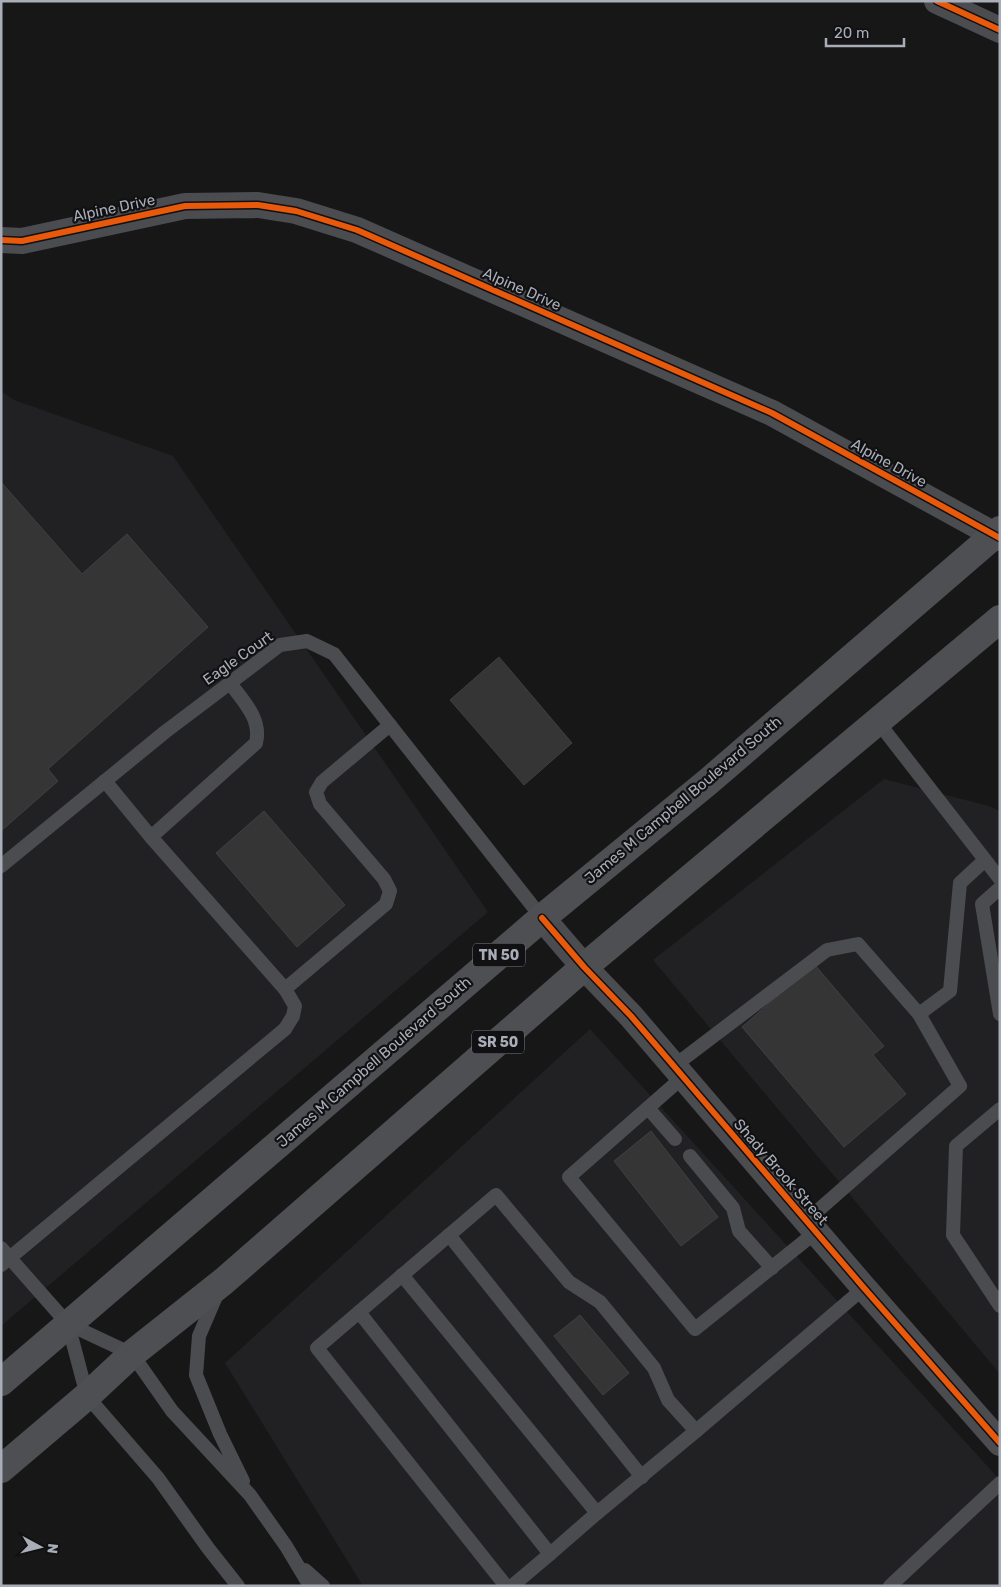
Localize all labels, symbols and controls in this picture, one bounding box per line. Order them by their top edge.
scale bar [826,15,904,47]
text: 20 m [834,24,869,42]
street label: Alpine Drive [71,191,157,225]
street label: Alpine Drive [480,264,564,314]
street label: Alpine Drive [848,435,930,491]
street label: Eagle Court [200,627,277,689]
street label: James M Campbell Boulevard South [581,712,785,888]
road number: TN 50 [473,944,525,966]
street label: James M Campbell Boulevard South [273,973,475,1151]
road number: SR 50 [472,1030,524,1054]
street label: Shady Brook Street [730,1115,832,1229]
north arrow [15,1522,65,1572]
text: N [43,1542,61,1555]

